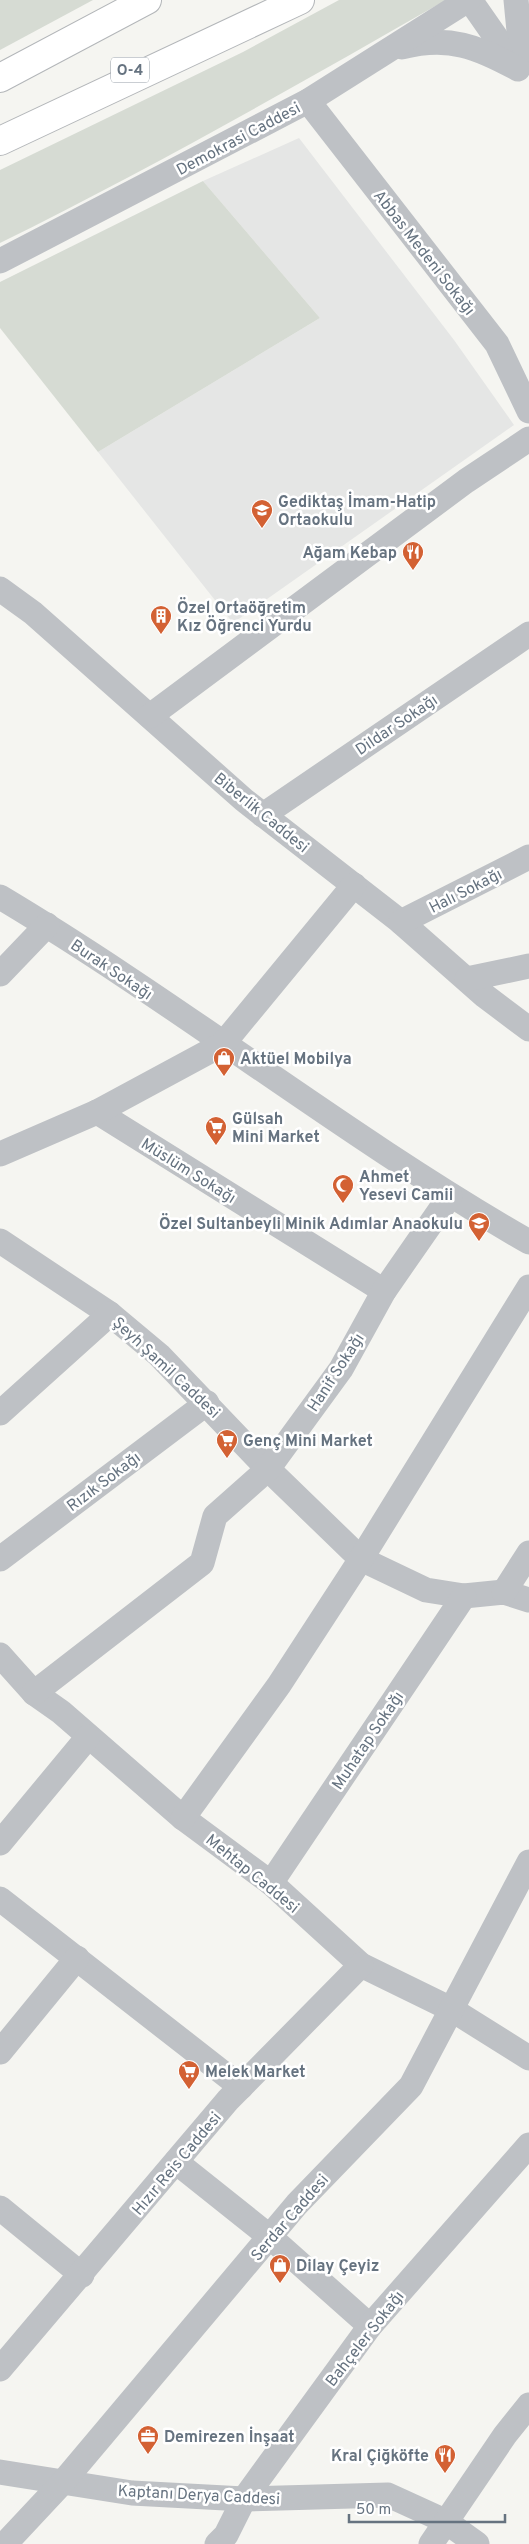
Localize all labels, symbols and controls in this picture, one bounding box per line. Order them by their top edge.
road number: O-4 [111,58,149,82]
street label: Demokrasi Caddesi [174,99,304,181]
street label: Abbas Medeni Sokağı [368,187,478,320]
place label: Gediktaş İmam-Hatip Ortaokulu [278,491,436,531]
school or university icon: Gediktaş İmam-Hatip Ortaokulu [250,498,274,529]
restaurant icon: Ağam Kebap [401,540,425,571]
place label: Ağam Kebap [302,544,397,564]
place label: Özel Ortaöğretim Kız Öğrenci Yurdu [177,597,312,637]
building icon: Özel Ortaöğretim Kız Öğrenci Yurdu [149,604,173,635]
street label: Dildar Sokağı [352,691,442,760]
street label: Biberlik Caddesi [209,769,312,858]
street label: Halı Sokağı [426,865,506,919]
street label: Burak Sokağı [66,936,156,1005]
shop icon: Aktüel Mobilya [212,1046,236,1077]
place label: Aktüel Mobilya [240,1050,352,1070]
place label: Gülsah Mini Market [232,1110,320,1148]
supermarket icon: Gülsah Mini Market [204,1115,228,1146]
street label: Müslüm Sokağı [137,1135,239,1209]
place label: Ahmet Yesevi Camii [359,1168,453,1206]
mosque icon: Ahmet Yesevi Camii [331,1173,355,1204]
school or university icon: Özel Sultanbeyli Minik Adımlar Anaokulu [467,1211,491,1242]
place label: Özel Sultanbeyli Minik Adımlar Anaokulu [159,1213,463,1235]
street label: Şeyh Şamil Caddesi [108,1314,224,1423]
street label: Hanif Sokağı [304,1330,369,1416]
supermarket icon: Genç Mini Market [215,1428,239,1459]
place label: Genç Mini Market [243,1432,373,1452]
street label: Rızık Sokağı [63,1448,145,1517]
street label: Muhatap Sokağı [328,1688,409,1794]
street label: Mehtap Caddesi [201,1831,303,1918]
supermarket icon: Melek Market [177,2059,201,2090]
place label: Melek Market [205,2063,306,2083]
street label: Hızır Reis Caddesi [129,2109,227,2220]
street label: Serdar Caddesi [247,2171,334,2266]
shop icon: Dilay Çeyiz [268,2253,292,2284]
place label: Dilay Çeyiz [296,2257,380,2277]
street label: Bahçeler Sokağı [322,2287,409,2391]
office icon: Demirezen İnşaat [136,2424,160,2455]
place label: Demirezen İnşaat [164,2426,294,2448]
restaurant icon: Kral Çiğköfte [433,2443,457,2474]
place label: Kral Çiğköfte [331,2447,429,2467]
street label: Kaptanı Derya Caddesi [117,2482,281,2510]
scale bar [349,2492,505,2524]
text: 50 m [356,2501,391,2520]

